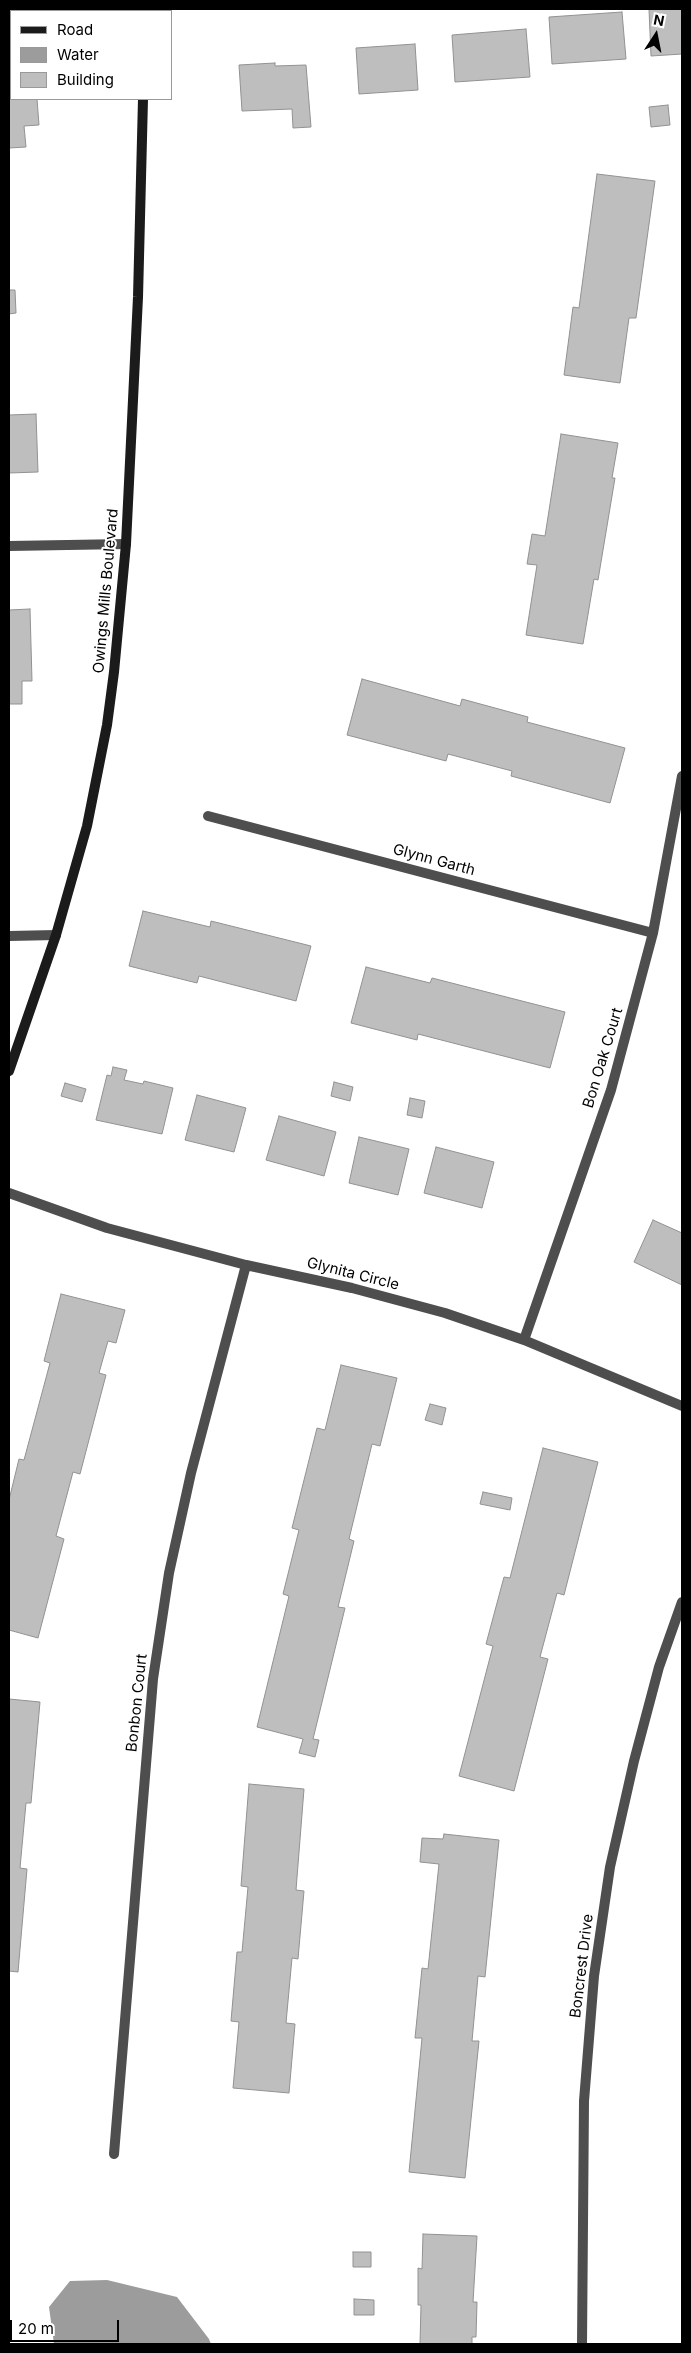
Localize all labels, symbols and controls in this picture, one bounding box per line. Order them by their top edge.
legend [10,10,172,100]
north arrow [631,10,681,60]
text: N [652,10,666,29]
text: Road [57,20,93,39]
text: Water [57,45,99,64]
text: Building [57,70,114,89]
street label: Owings Mills Boulevard [90,508,122,674]
street label: Glynn Garth [391,840,477,880]
street label: Bon Oak Court [579,1006,627,1110]
street label: Glynita Circle [305,1254,401,1294]
street label: Bonbon Court [123,1653,151,1753]
street label: Boncrest Drive [567,1913,597,2019]
scale bar [12,2310,121,2342]
text: 20 m [18,2319,54,2338]

